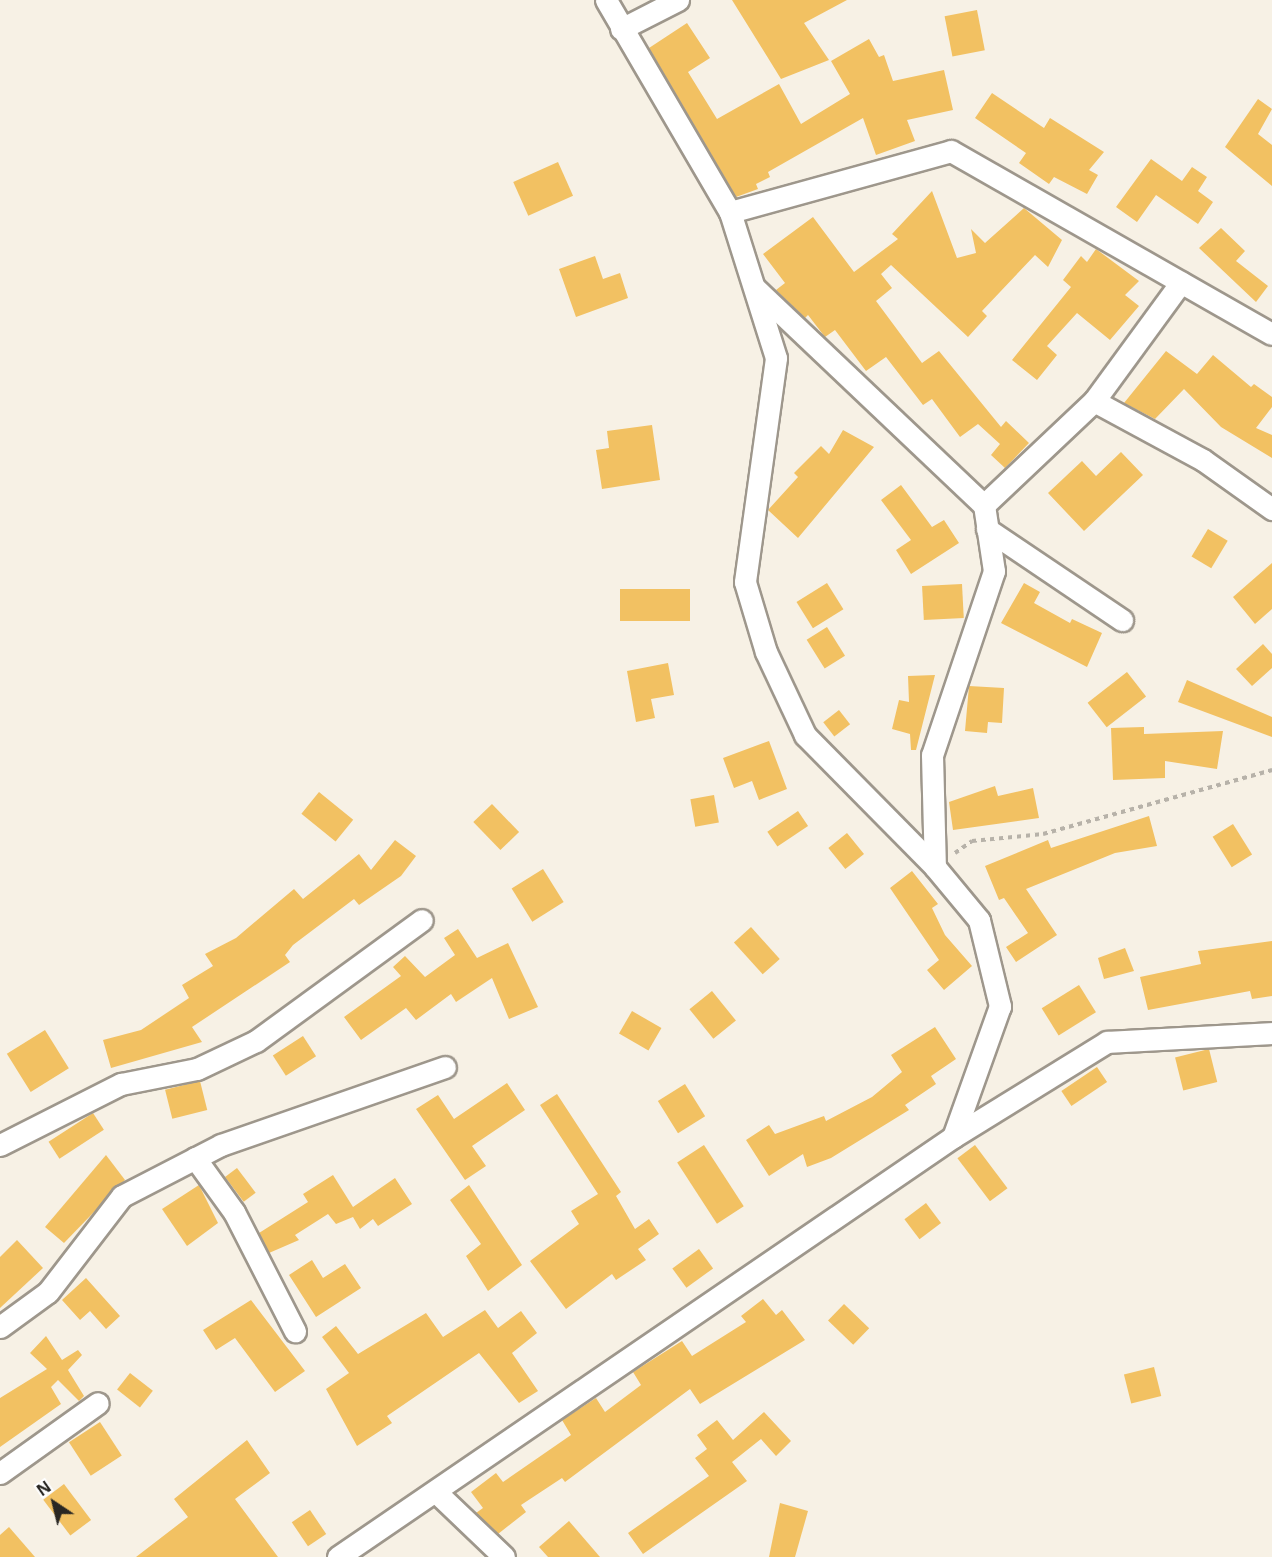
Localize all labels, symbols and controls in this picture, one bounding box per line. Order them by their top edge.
north arrow [24,1473,84,1533]
text: N [32,1476,55,1501]

